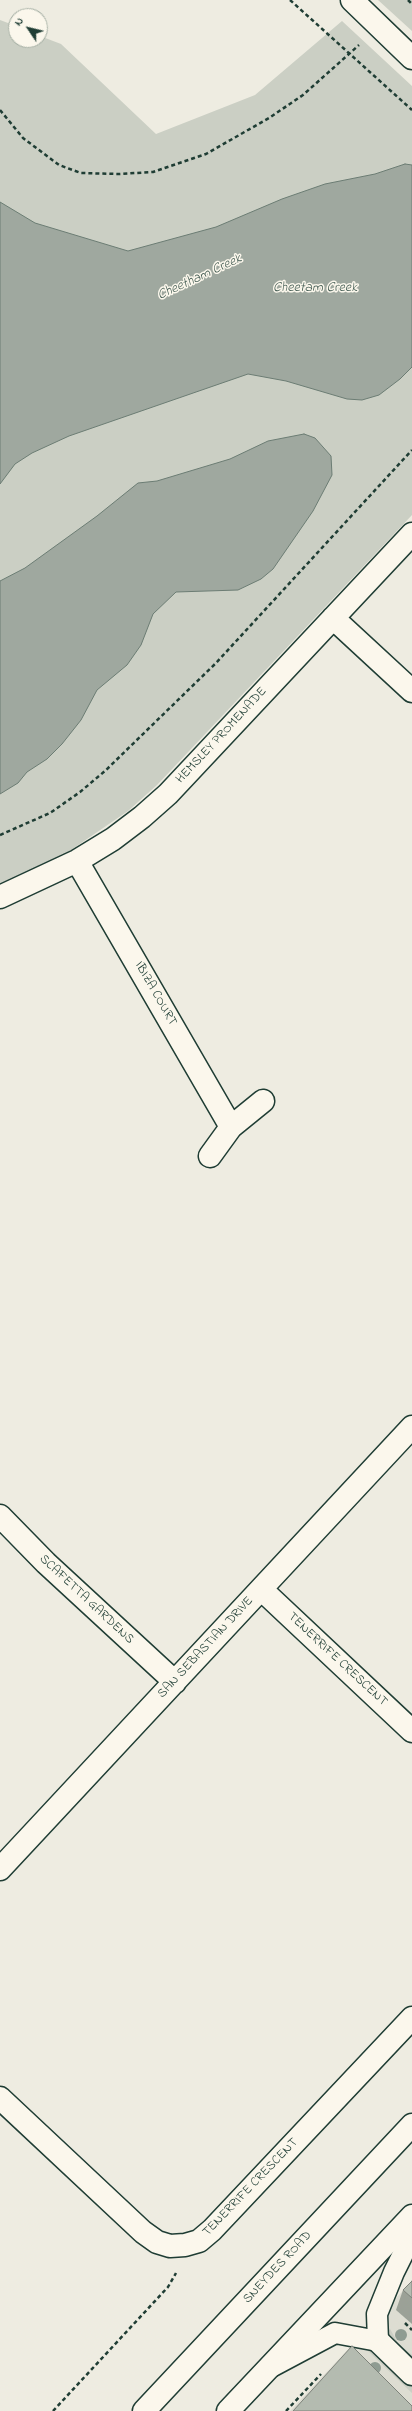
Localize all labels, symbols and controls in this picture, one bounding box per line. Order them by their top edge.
north arrow [8,8,48,48]
text: N [10,14,28,29]
water label: Cheetham Creek [155,251,245,305]
water label: Cheetam Creek [273,281,357,297]
street label: HEMSLEY PROMENADE [173,685,271,787]
street label: IBIZA COURT [130,959,180,1029]
street label: SCAFETTA GARDENS [35,1552,137,1648]
street label: SAN SEBASTIAN DRIVE [155,1594,257,1702]
street label: TENERRIFE CRESCENT [284,1610,390,1710]
street label: TENERRIFE CRESCENT [200,2136,302,2240]
street label: SNEYDES ROAD [240,2229,316,2307]

